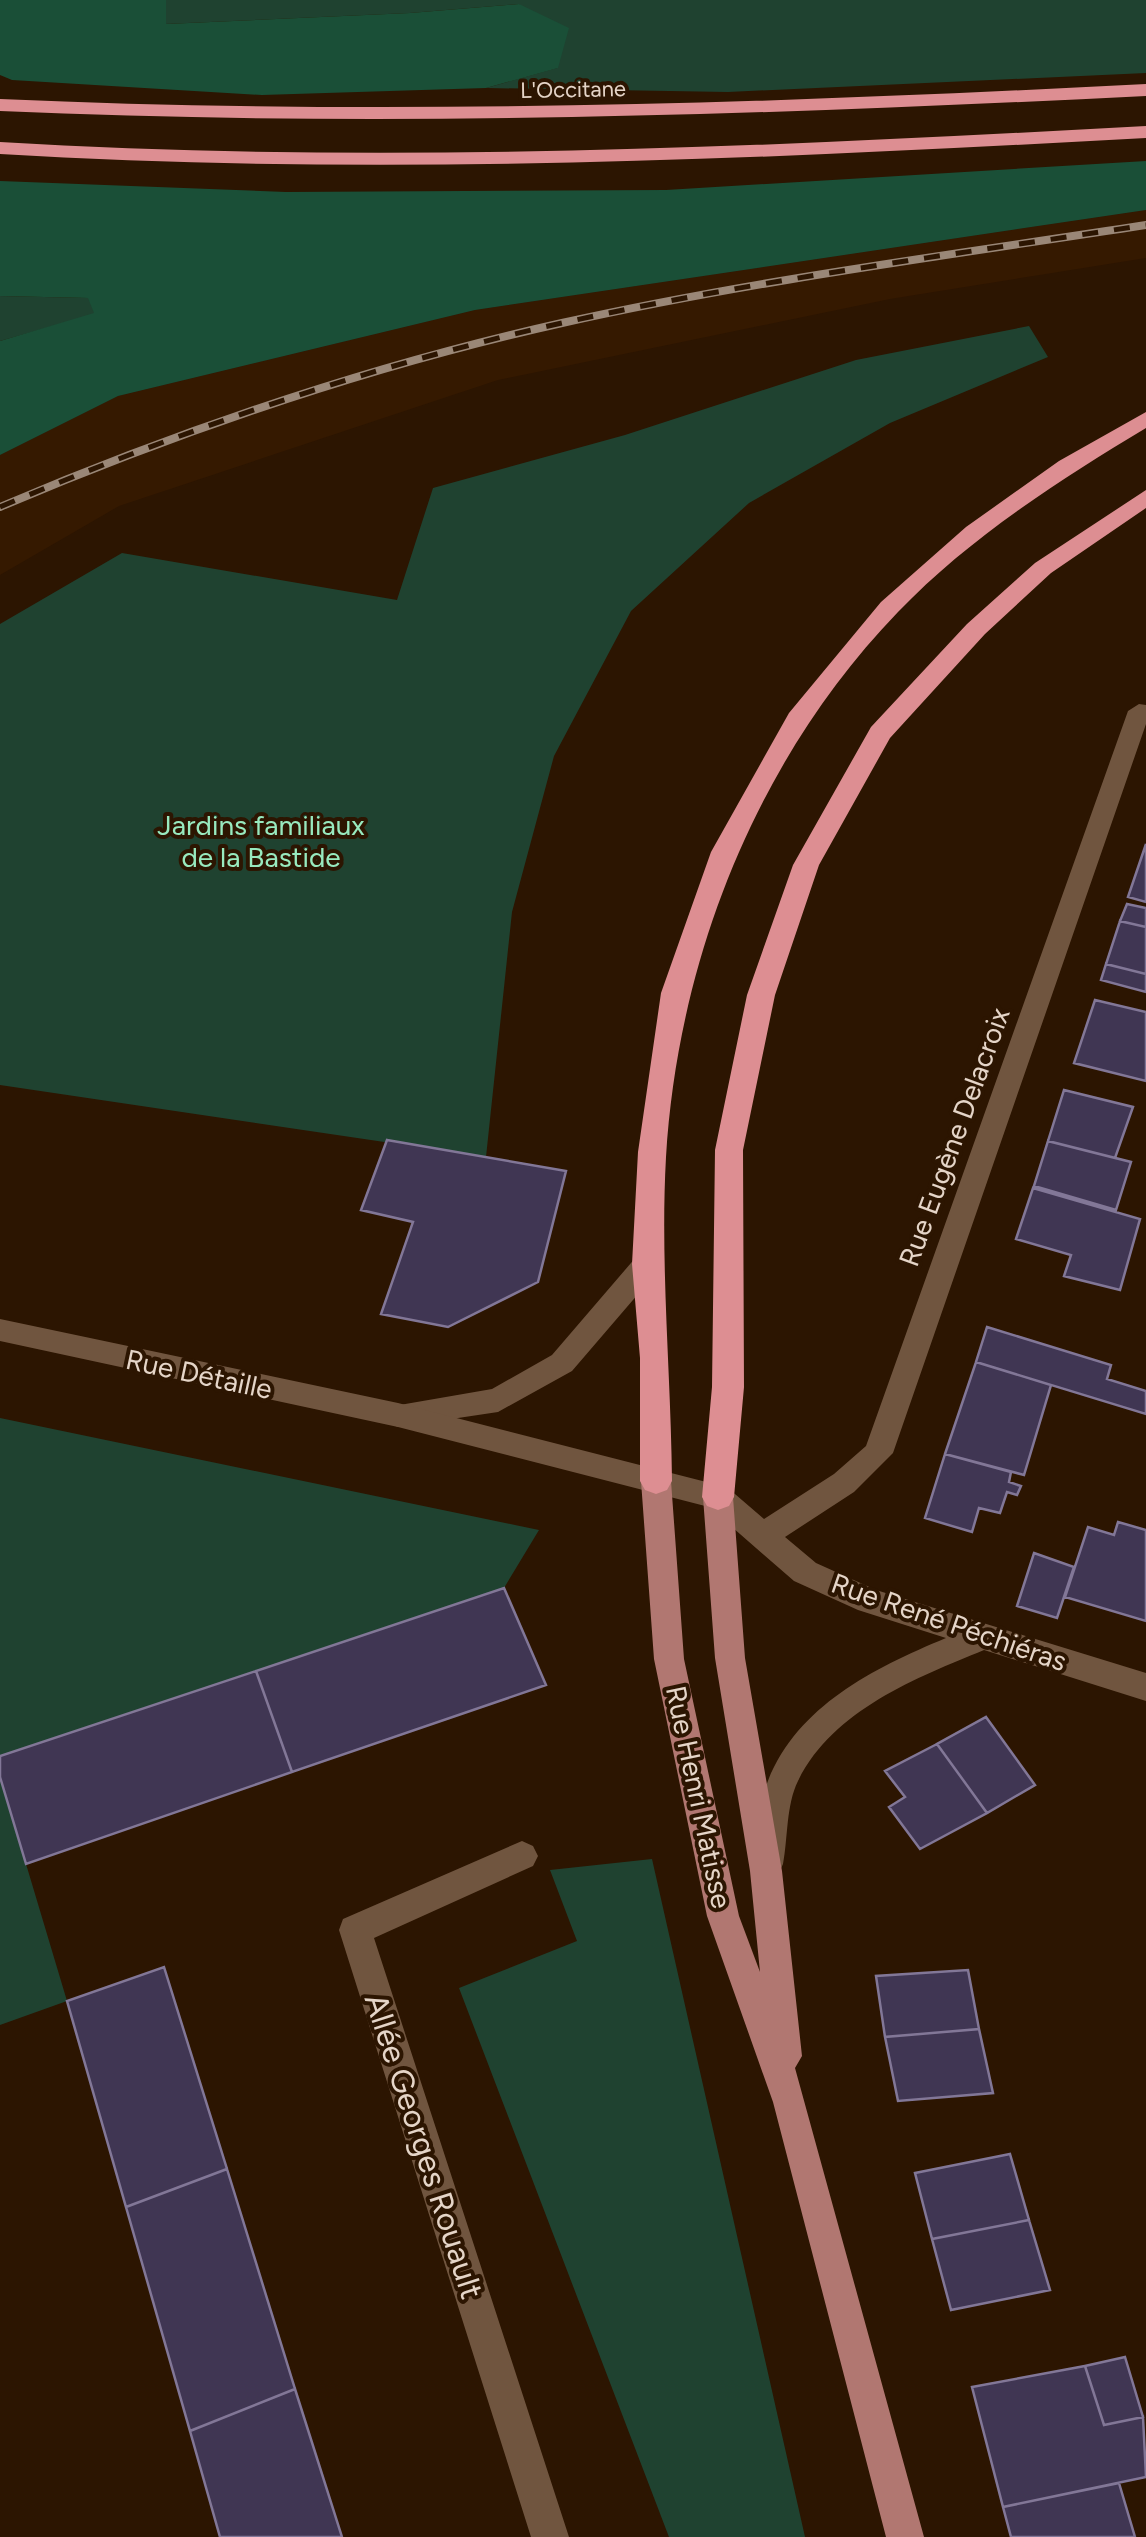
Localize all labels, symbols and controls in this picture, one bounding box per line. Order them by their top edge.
street label: L'Occitane [520,75,626,104]
park label: Jardins familiaux de la Bastide [157,808,365,874]
street label: Rue Eugène Delacroix [891,1002,1017,1271]
street label: Rue Détaille [123,1342,275,1406]
street label: Rue René Péchiéras [827,1566,1071,1678]
street label: Rue Henri Matisse [659,1683,739,1911]
street label: Allée Georges Rouault [357,1989,491,2303]

